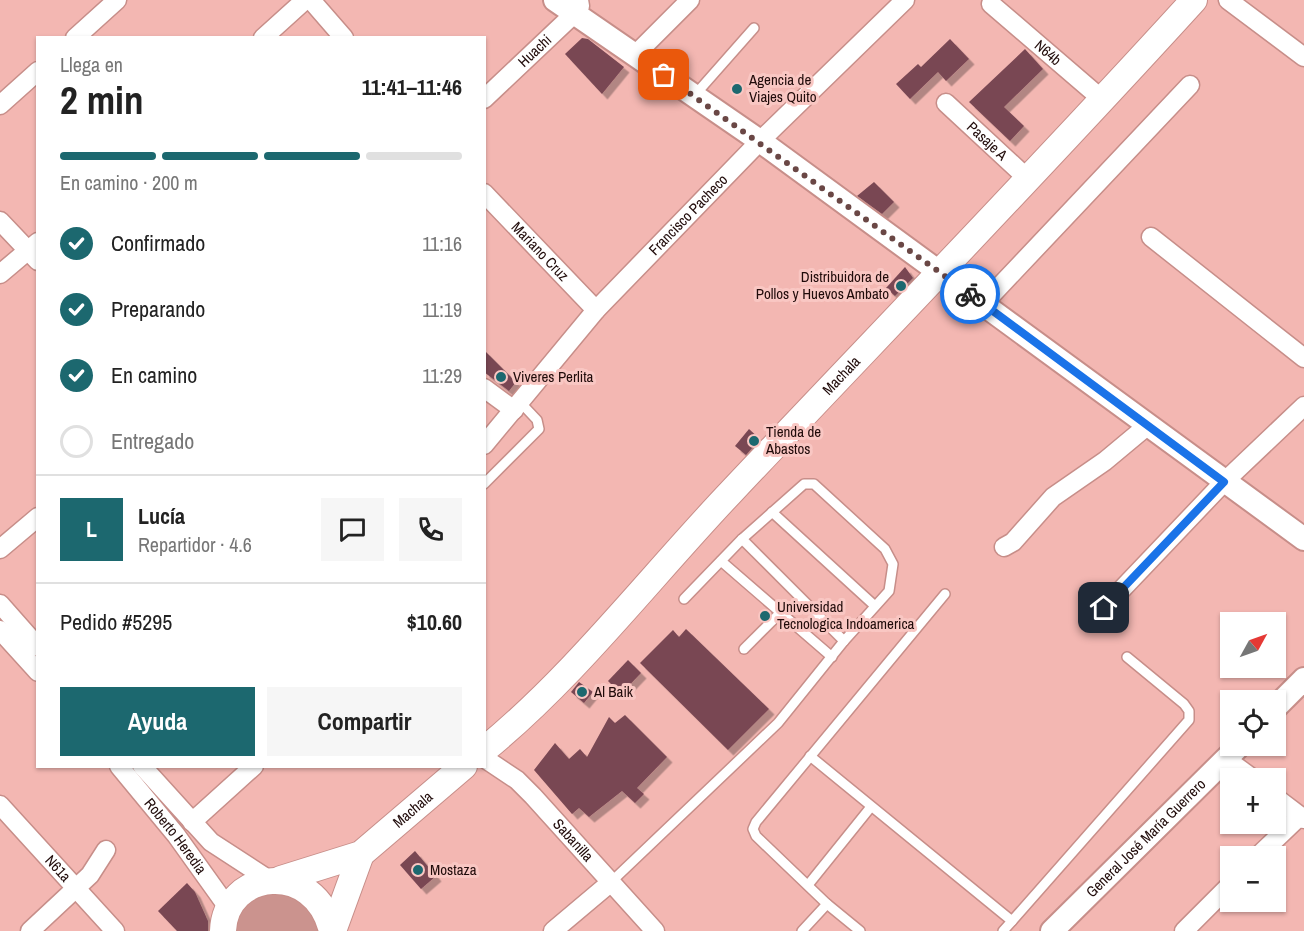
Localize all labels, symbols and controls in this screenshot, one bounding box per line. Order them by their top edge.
street label: Huachi [513,30,556,72]
street label: N64b [1030,35,1066,70]
pin [638,49,689,100]
text: Llega en [60,51,123,78]
icon: bag [647,58,680,91]
place label: Agencia de Viajes Quito [748,69,817,107]
text: 11:41–11:46 [362,72,462,102]
text: 2 min [60,74,144,126]
marker: Agencia de Viajes Quito [730,82,744,96]
street label: Pasaje A [962,116,1013,165]
text: En camino · 200 m [60,169,198,196]
street label: Francisco Pacheco [644,169,732,260]
street label: Mariano Cruz [507,217,574,285]
icon: check [60,227,93,260]
text: Confirmado [111,228,205,258]
text: 11:16 [422,230,462,257]
courier [940,264,1000,324]
place label: Distribuidora de Pollos y Huevos Ambato [756,266,889,304]
icon: bike [954,278,987,311]
marker: Distribuidora de Pollos y Huevos Ambato [894,279,908,293]
icon: check [60,293,93,326]
text: Preparando [111,294,205,324]
text: 11:19 [422,296,462,323]
street label: Machala [817,351,865,399]
icon: check [60,359,93,392]
text: En camino [111,360,197,390]
text: 11:29 [422,362,462,389]
place label: Viveres Perlita [513,366,594,387]
marker: Viveres Perlita [494,370,508,384]
place label: Tienda de Abastos [765,421,821,459]
text: Entregado [111,426,194,456]
marker: Tienda de Abastos [747,434,761,448]
button: chat [321,498,384,561]
button: phone [399,498,462,561]
text: Lucía [138,501,185,531]
text: L [86,514,97,544]
text: Repartidor · 4.6 [138,531,252,558]
pin [1078,582,1129,633]
icon: home [1087,591,1120,624]
place label: Universidad Tecnologica Indoamerica [777,596,915,634]
text: Pedido #5295 [60,607,172,637]
text: $10.60 [407,607,462,637]
marker: Universidad Tecnologica Indoamerica [758,609,772,623]
north arrow [1220,612,1286,678]
map controls [1220,612,1286,912]
place label: Al Baik [593,681,634,702]
marker: Al Baik [575,685,589,699]
button: Ayuda [60,687,255,756]
button: Compartir [267,687,462,756]
button: locate [1220,690,1286,756]
button: + [1220,768,1286,834]
street label: General José María Guerrero [1081,774,1210,902]
street label: Machala [388,786,437,832]
street label: Roberto Heredia [140,793,212,878]
street label: Sabanilla [548,814,599,866]
button: − [1220,846,1286,912]
street label: N61a [41,850,76,886]
place label: Mostaza [430,859,477,880]
marker: Mostaza [411,863,425,877]

